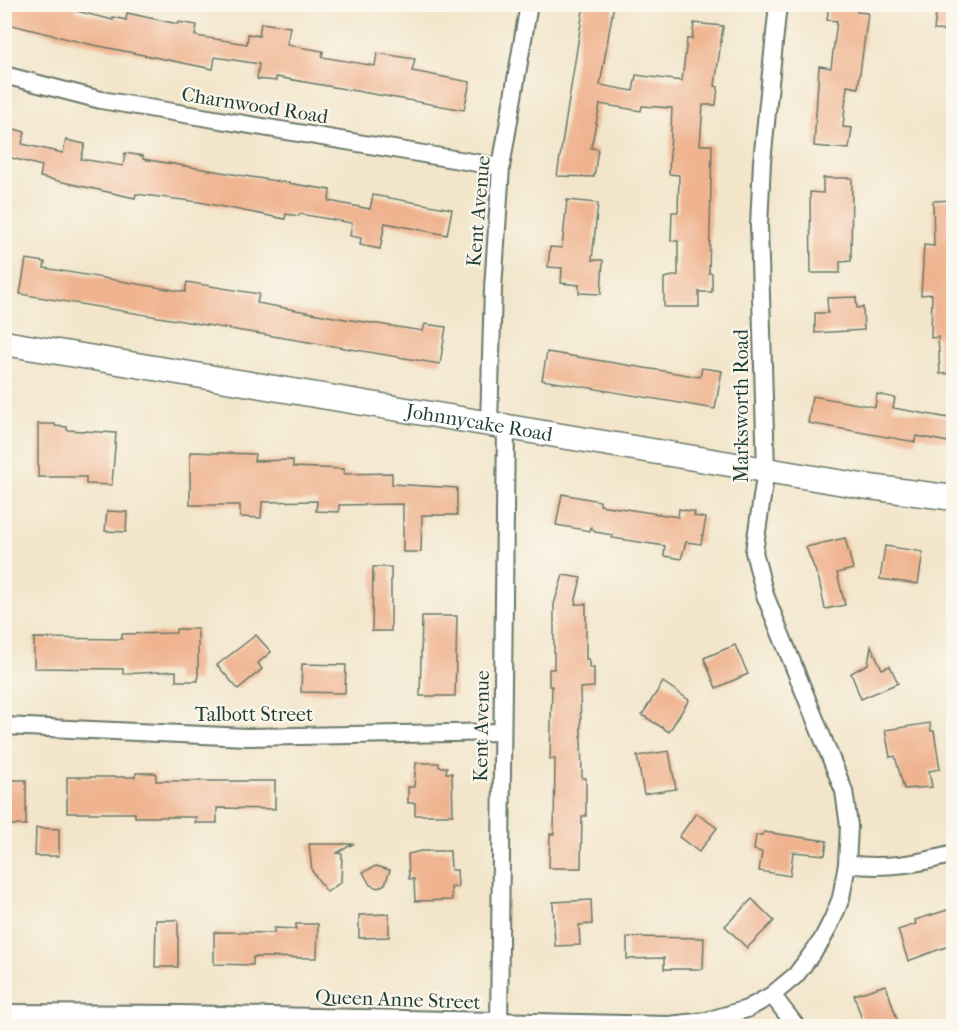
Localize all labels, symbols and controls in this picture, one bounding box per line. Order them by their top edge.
street label: Charnwood Road [180,83,331,129]
street label: Kent Avenue [462,154,495,268]
street label: Marksworth Road [730,328,753,483]
street label: Johnnycake Road [402,399,555,446]
street label: Kent Avenue [469,670,494,782]
street label: Talbott Street [195,703,313,726]
street label: Queen Anne Street [315,985,481,1014]

